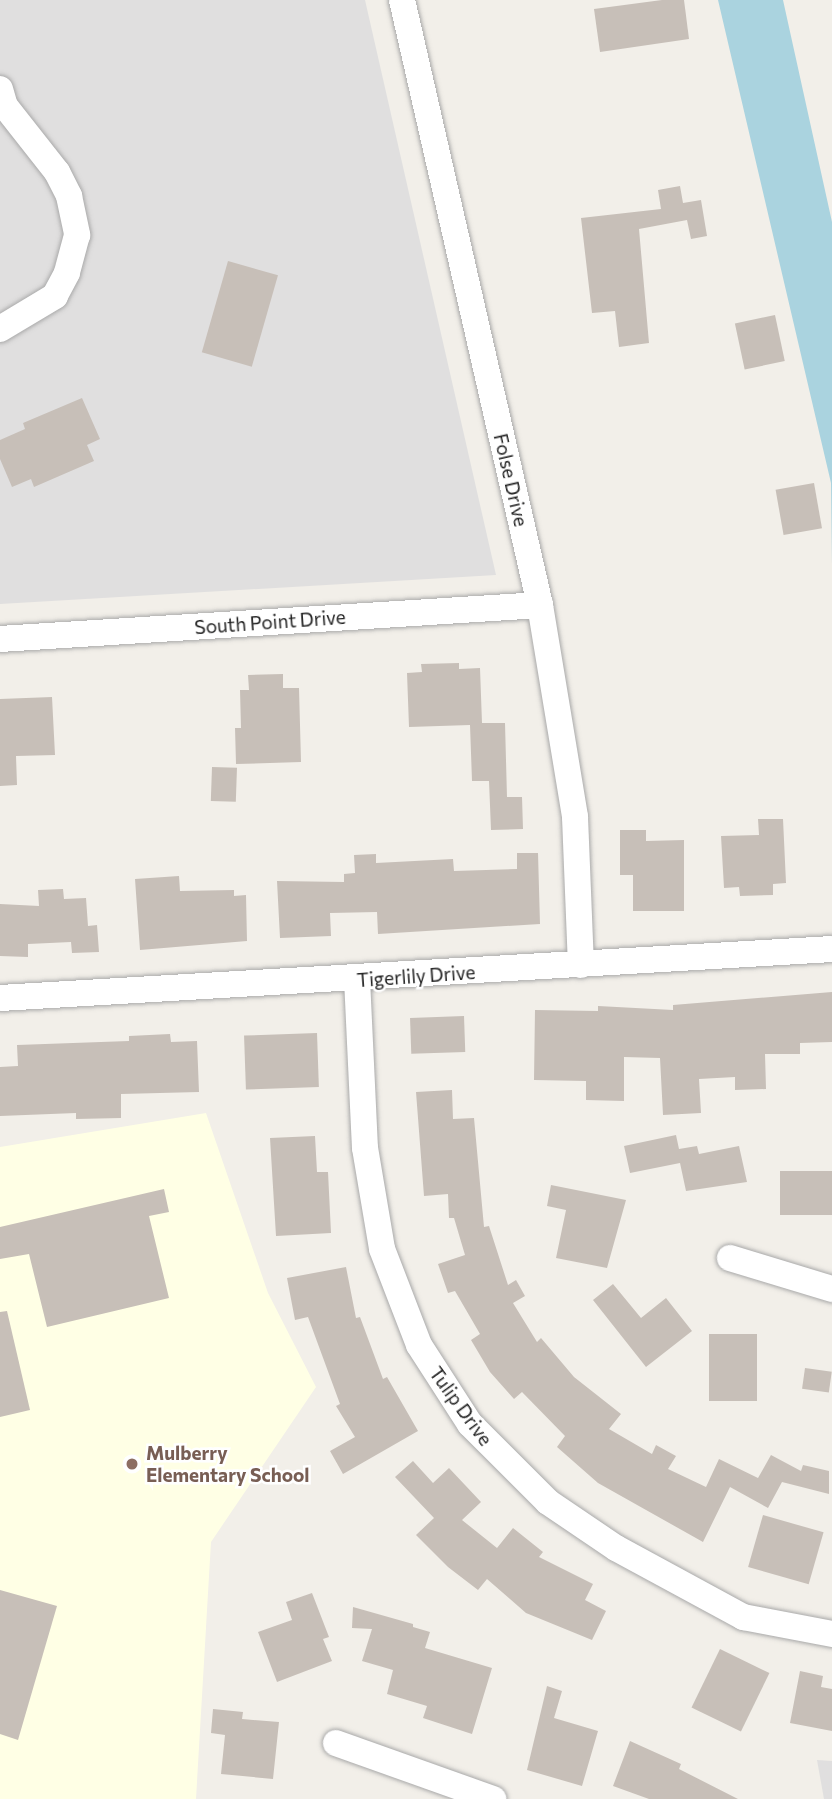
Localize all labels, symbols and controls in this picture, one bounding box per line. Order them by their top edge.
street label: Folse Drive [489,431,533,529]
street label: South Point Drive [194,605,346,639]
street label: Tigerlily Drive [356,960,476,992]
street label: Tulip Drive [425,1362,497,1450]
place label: Mulberry Elementary School [146,1442,310,1486]
marker: Mulberry Elementary School [124,1456,140,1472]

